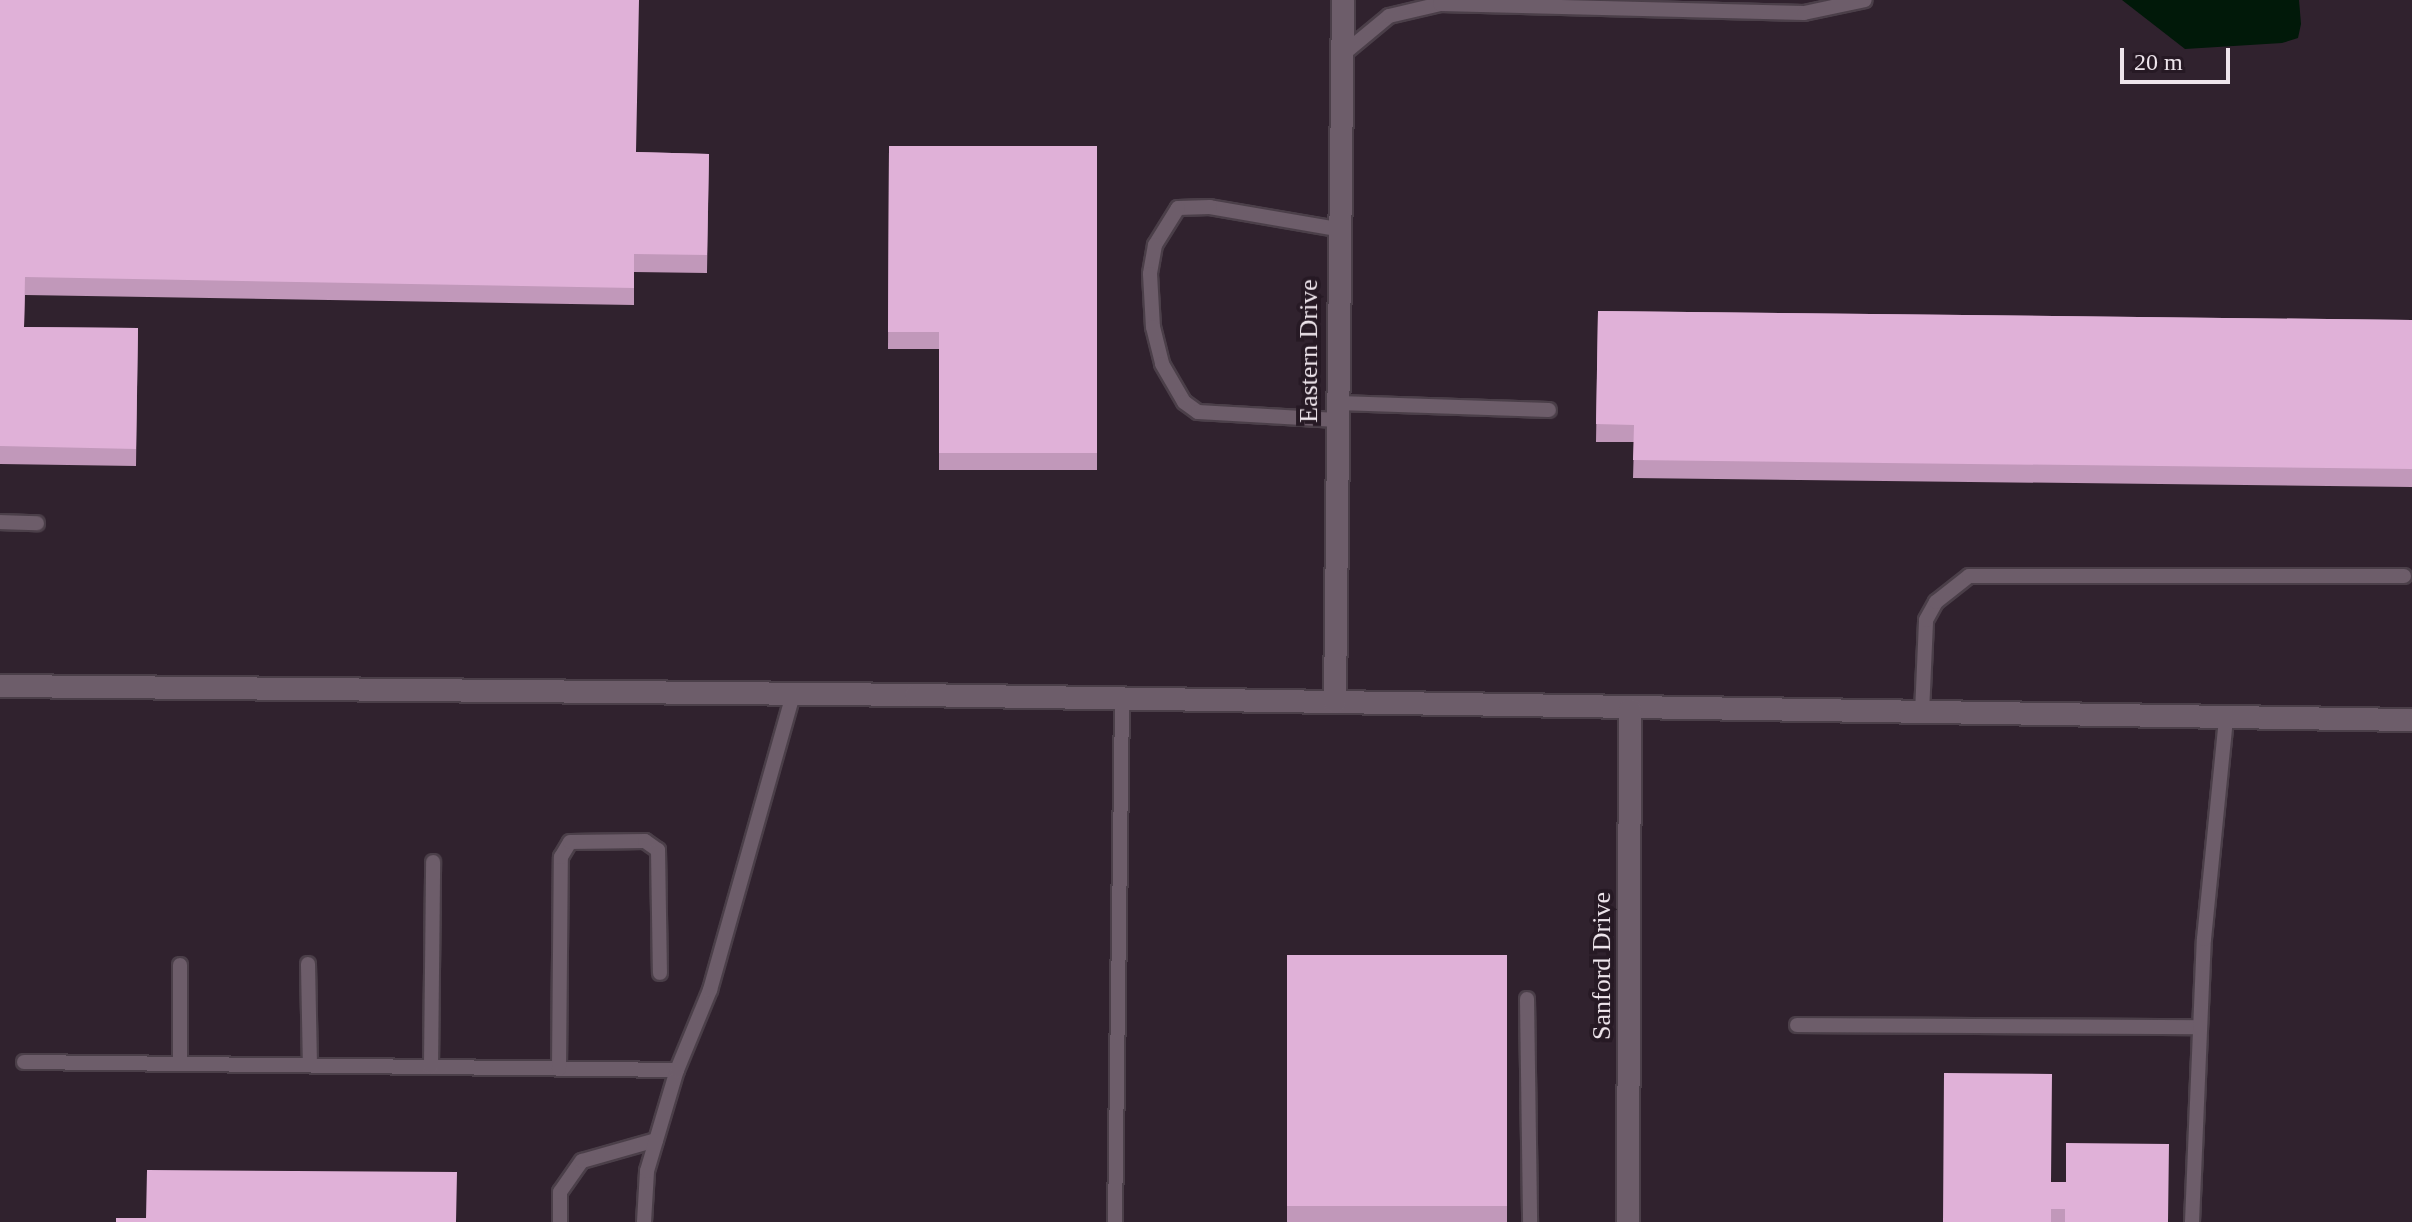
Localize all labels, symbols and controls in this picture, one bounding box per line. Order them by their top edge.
scale bar [2124,32,2234,82]
text: 20 m [2134,49,2183,75]
street label: Eastern Drive [1293,279,1325,423]
street label: Sanford Drive [1586,892,1618,1040]

